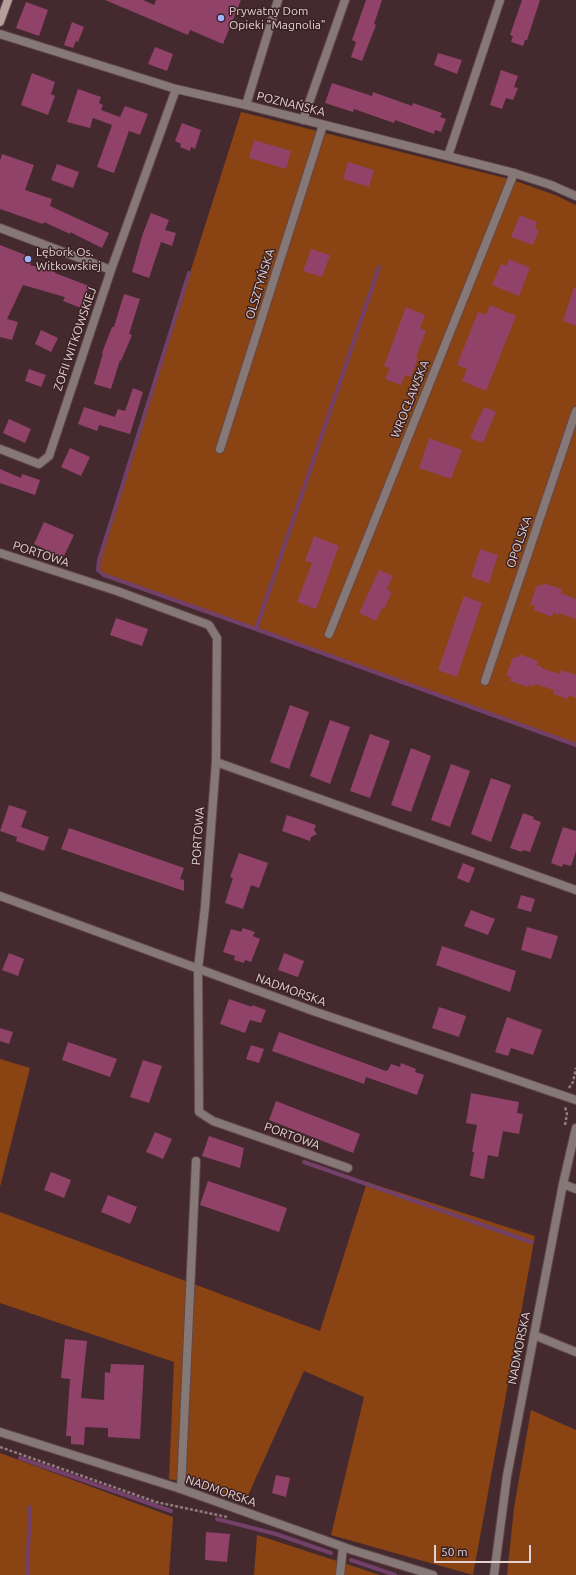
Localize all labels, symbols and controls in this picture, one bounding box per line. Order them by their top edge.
place label: Prywatny Dom Opieki "Magnolia" [229,4,326,32]
marker: Prywatny Dom Opieki "Magnolia" [216,13,226,23]
street label: POZNAŃSKA [255,89,327,119]
place label: Lębork Os. Witkowskiej [36,245,101,273]
street label: OLSZTYŃSKA [242,247,278,321]
marker: Lębork Os. Witkowskiej [23,254,33,264]
street label: ZOFII WITKOWSKIEJ [50,285,100,393]
street label: WROCŁAWSKA [388,358,432,440]
street label: OPOLSKA [503,514,535,570]
street label: PORTOWA [11,538,71,570]
street label: PORTOWA [189,806,207,866]
street label: NADMORSKA [254,971,328,1009]
street label: PORTOWA [262,1119,322,1153]
street label: NADMORSKA [505,1310,533,1386]
street label: NADMORSKA [184,1472,258,1510]
scale bar [436,1537,533,1563]
text: 50 m [441,1545,468,1558]

